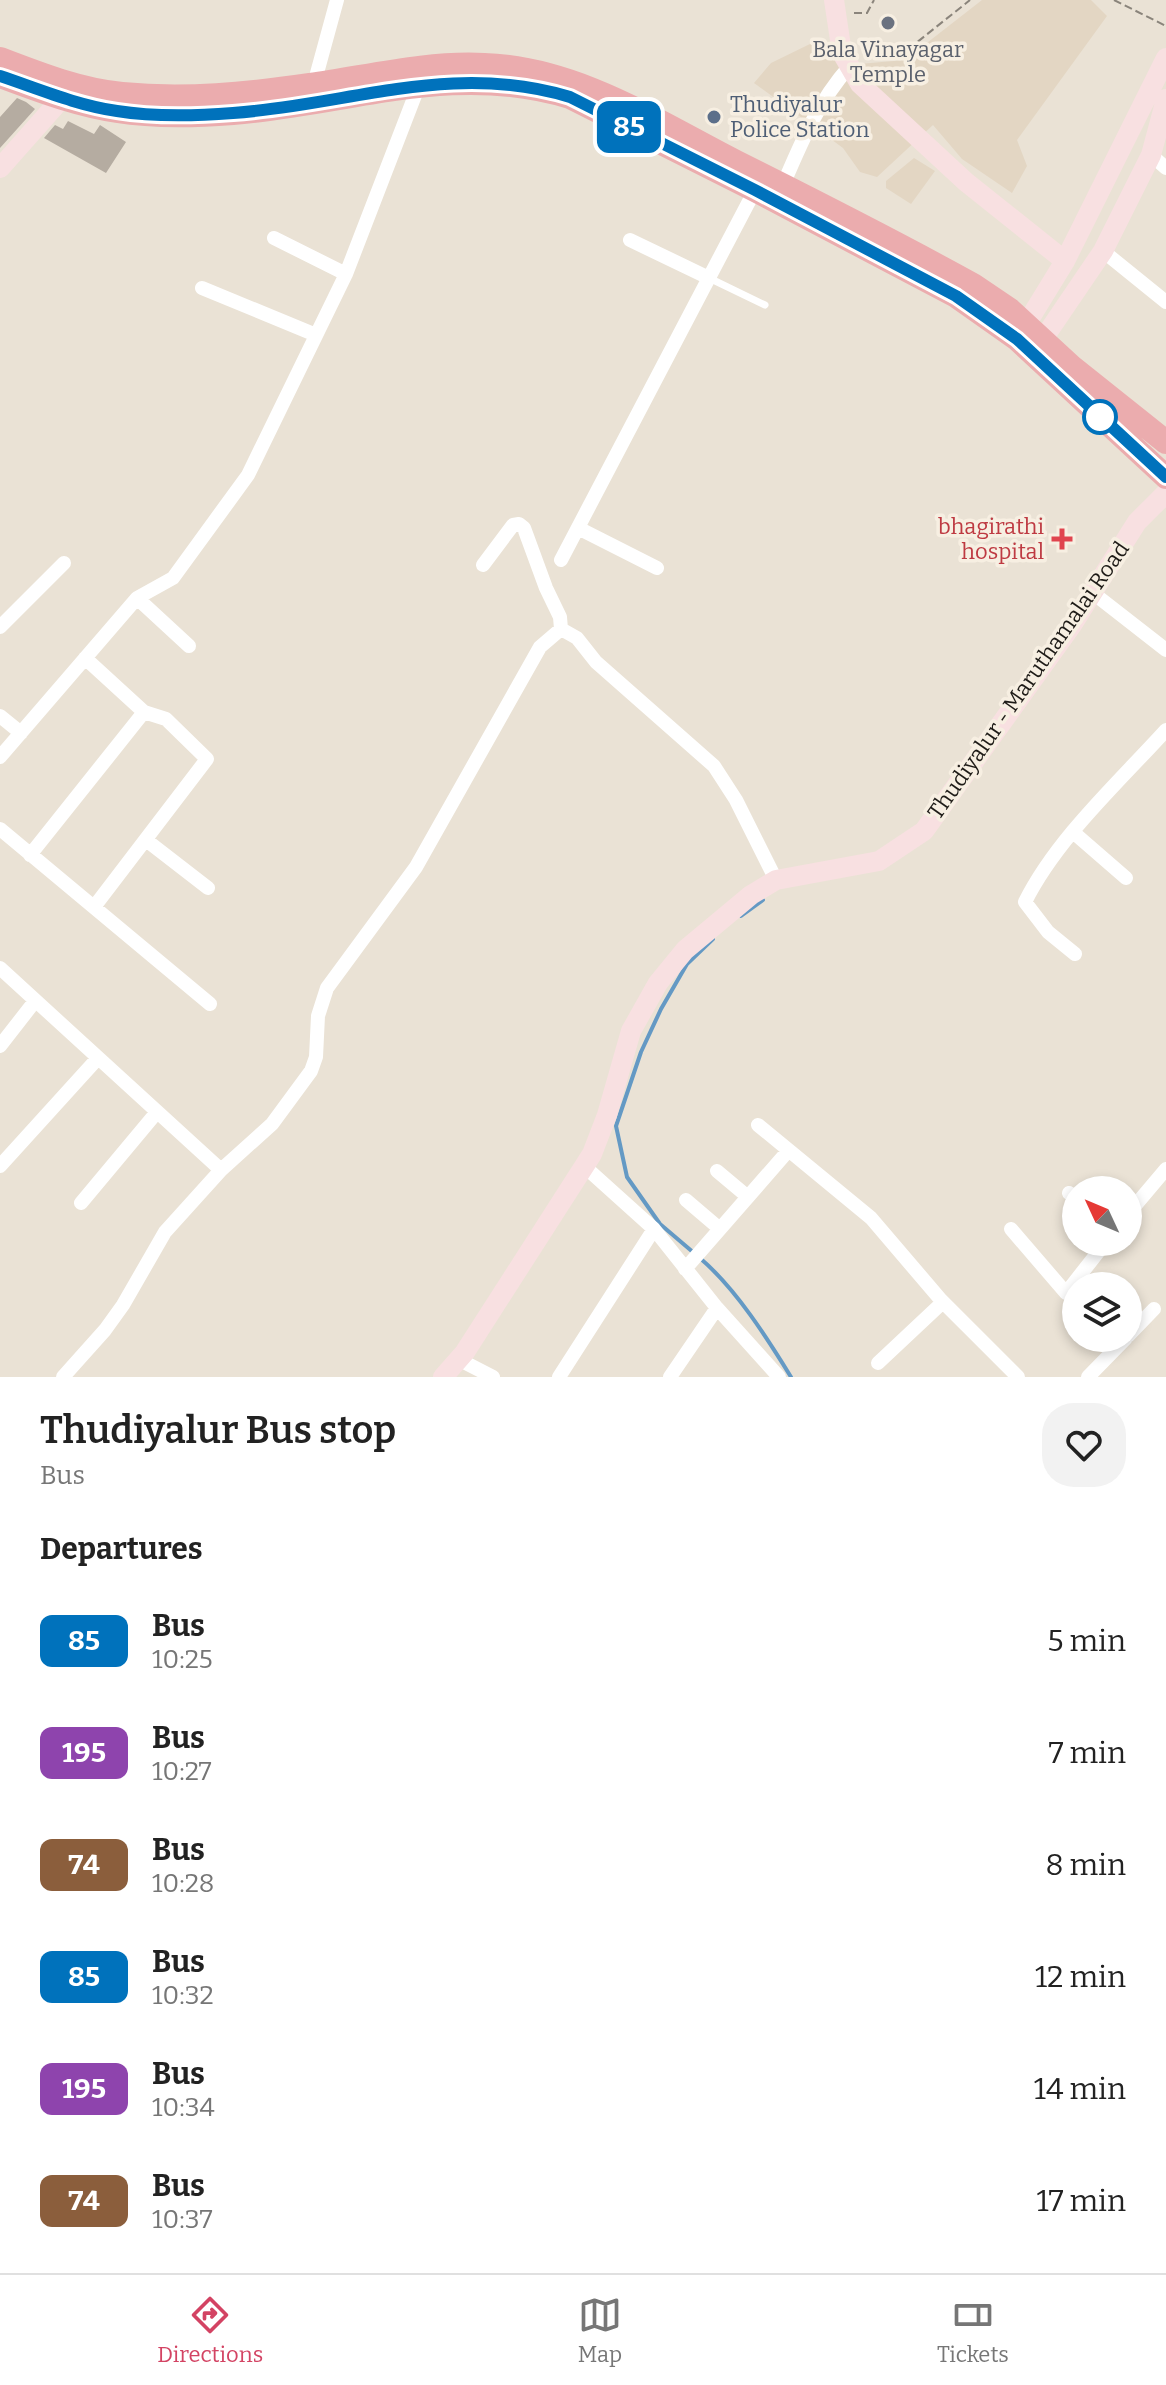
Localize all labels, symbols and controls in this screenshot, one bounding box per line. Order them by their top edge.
marker: Bala Vinayagar Temple [879,14,897,32]
place label: Bala Vinayagar Temple [812,36,964,88]
place label: Thudiyalur Police Station [730,91,869,143]
line badge: 85 [593,101,665,153]
marker: Thudiyalur Police Station [705,108,723,126]
text: 85 [613,110,645,143]
unlabelled marker [1083,400,1117,434]
place label: bhagirathi hospital [938,513,1044,565]
marker: bhagirathi hospital [1051,528,1073,550]
street label: Thudiyalur - Maruthamalai Road [922,536,1135,824]
north arrow [1062,1176,1142,1256]
map controls [1062,1176,1142,1352]
button: layers [1062,1272,1142,1352]
button: heart [1042,1403,1126,1487]
text: Thudiyalur Bus stop [40,1407,396,1453]
text: Bus [40,1460,85,1491]
text: Departures [40,1531,203,1567]
text: Bus [152,1608,205,1644]
text: 5 min [1047,1623,1126,1659]
text: 85 [68,1624,100,1657]
text: 10:25 [152,1644,213,1675]
text: Bus [152,1720,205,1756]
text: 7 min [1048,1735,1126,1771]
text: 195 [62,1736,106,1769]
text: 10:27 [152,1756,212,1787]
text: Bus [152,1832,205,1868]
text: 8 min [1045,1847,1126,1883]
text: 74 [68,1848,100,1881]
text: 10:28 [152,1868,214,1899]
text: Bus [152,1944,205,1980]
text: 12 min [1035,1959,1126,1995]
text: 85 [68,1960,100,1993]
text: 10:32 [152,1980,214,2011]
text: Bus [152,2056,205,2092]
text: 14 min [1034,2071,1126,2107]
text: 195 [62,2072,106,2105]
text: 10:34 [152,2092,215,2123]
text: Bus [152,2168,205,2204]
text: 17 min [1037,2183,1126,2219]
text: 74 [68,2184,100,2217]
text: 10:37 [152,2204,213,2235]
tab: Directions [157,2293,263,2368]
tab: Map [578,2293,622,2368]
tab: Tickets [937,2293,1009,2368]

